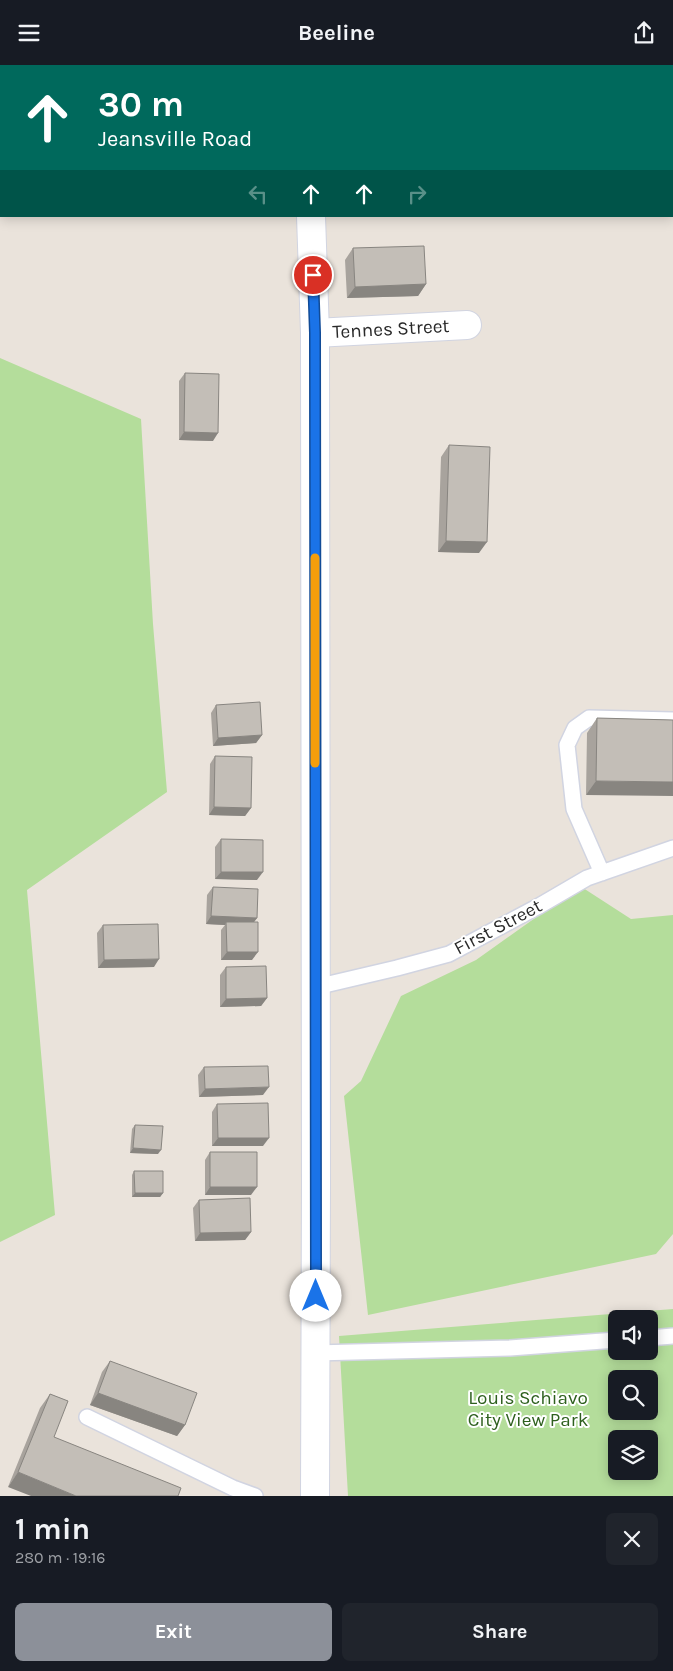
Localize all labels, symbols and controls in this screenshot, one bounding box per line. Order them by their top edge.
icon: menu [15,19,43,47]
icon: share [630,19,658,47]
text: Beeline [298,20,375,46]
text: 30 m [98,84,184,125]
icon: ahead [15,85,80,150]
text: Jeansville Road [98,126,252,152]
icon: left [244,180,272,208]
icon: ahead [297,180,325,208]
icon: ahead [350,180,378,208]
icon: right [403,180,431,208]
pin [292,254,334,296]
icon: arrive [299,261,327,289]
street label: Tennes Street [332,315,450,343]
street label: First Street [450,895,546,959]
position arrow [289,1269,341,1321]
map controls [608,1310,658,1480]
button: sound [608,1310,658,1360]
button: search [608,1370,658,1420]
park label: Louis Schiavo City View Park [468,1387,589,1431]
button: layers [608,1430,658,1480]
text: 1 min [15,1511,90,1547]
button: close [606,1513,658,1565]
text: 280 m · 19:16 [15,1548,106,1567]
button: Exit [15,1603,332,1661]
button: Share [342,1603,658,1661]

